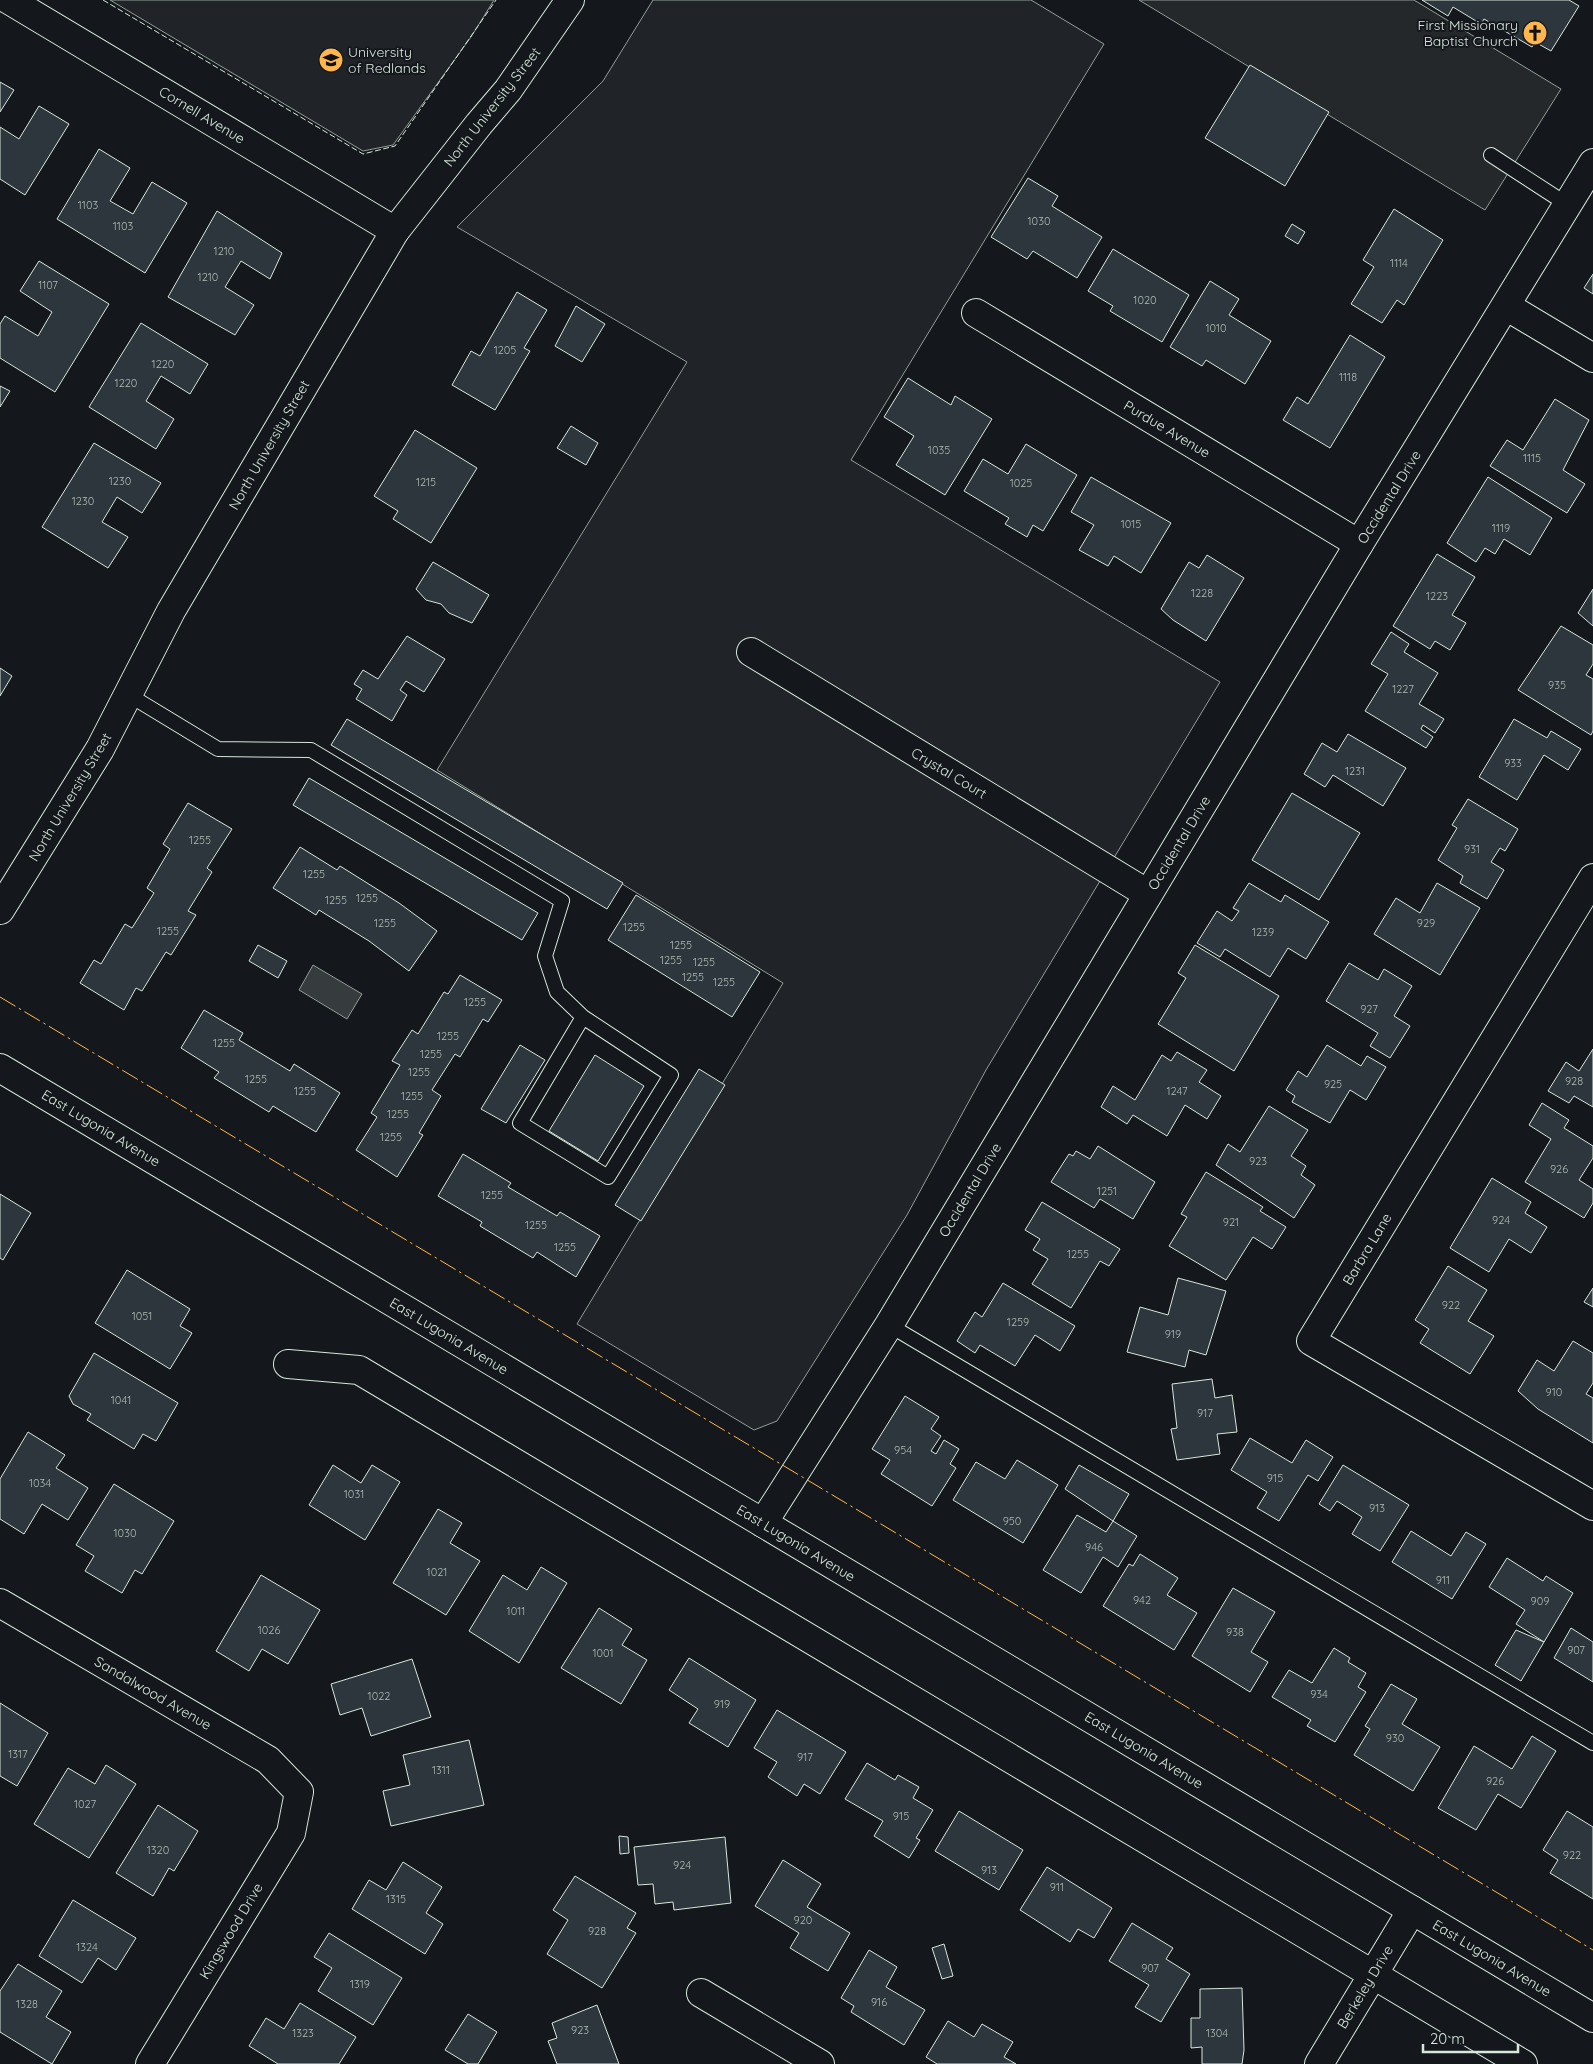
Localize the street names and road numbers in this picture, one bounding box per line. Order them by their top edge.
street label: North University Street [440,43,544,170]
street label: Cornell Avenue [156,82,248,148]
street label: North University Street [225,377,314,513]
street label: Purdue Avenue [1121,396,1214,462]
street label: Occidental Drive [1353,447,1425,547]
street label: North University Street [25,729,116,864]
street label: Crystal Court [908,743,990,803]
street label: Occidental Drive [1144,793,1214,893]
street label: East Lugonia Avenue [38,1086,164,1171]
street label: Occidental Drive [935,1140,1005,1240]
street label: Barbra Lane [1338,1210,1396,1288]
street label: East Lugonia Avenue [386,1294,512,1379]
street label: East Lugonia Avenue [733,1501,859,1586]
street label: Sandalwood Avenue [91,1652,215,1734]
street label: East Lugonia Avenue [1081,1708,1207,1793]
street label: Kingswood Drive [195,1880,267,1982]
street label: East Lugonia Avenue [1429,1916,1555,2001]
street label: Berkeley Drive [1333,1942,1397,2032]

